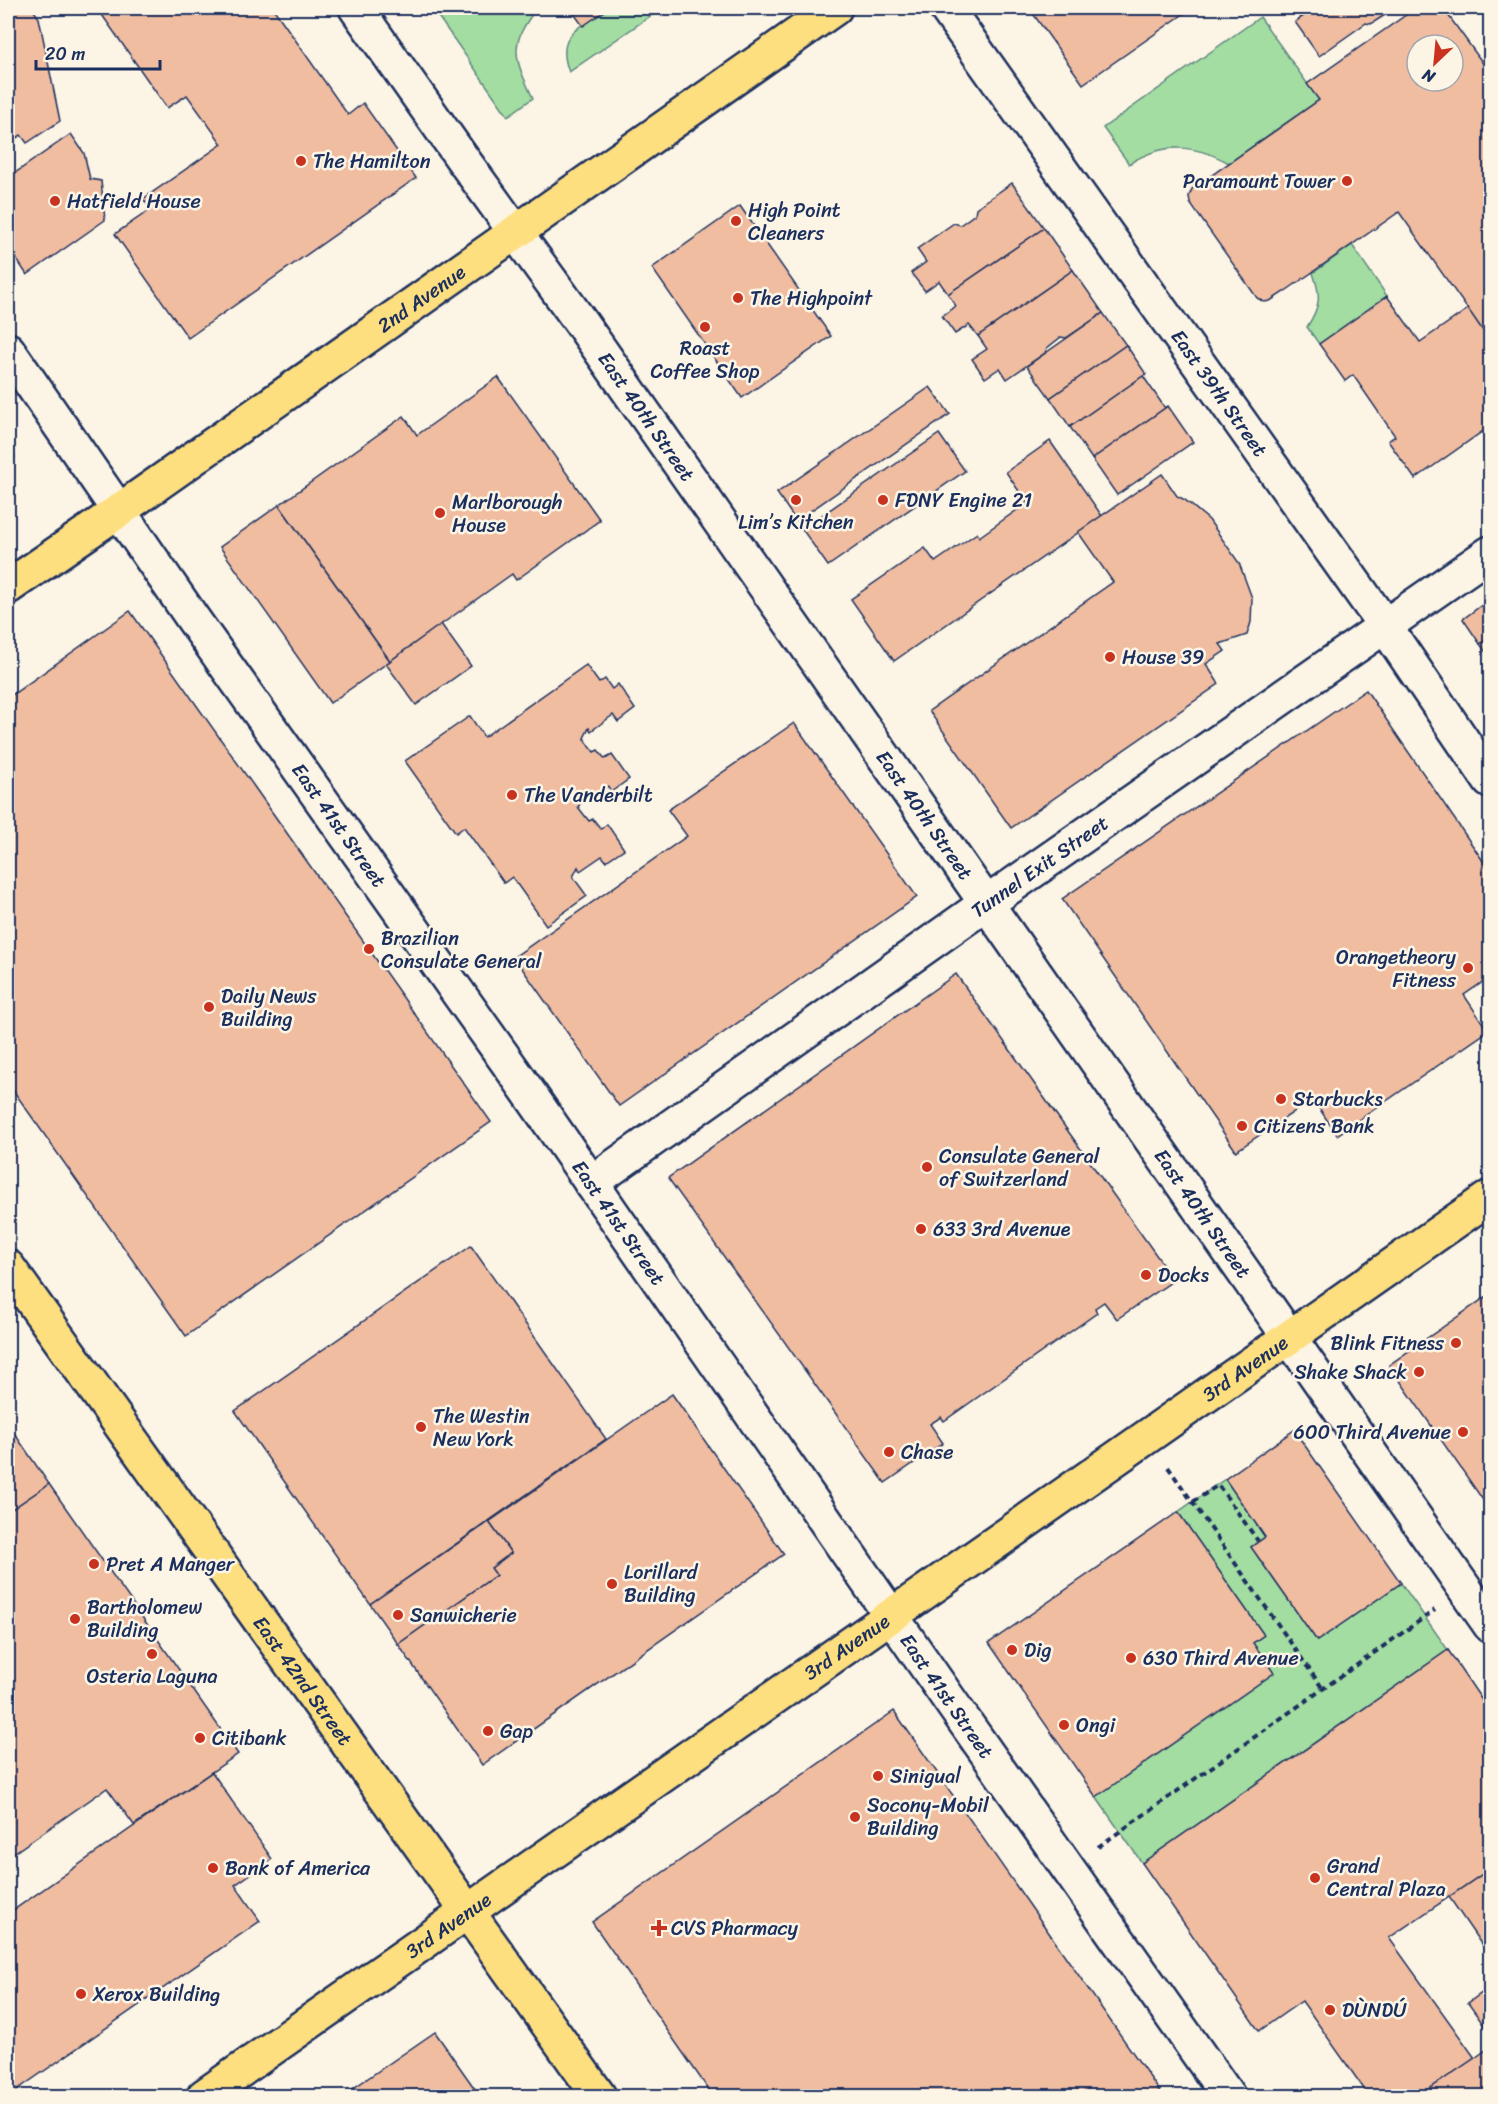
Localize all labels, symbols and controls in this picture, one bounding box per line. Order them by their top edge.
scale bar [36,33,160,71]
north arrow [1405,33,1465,93]
text: 20 m [45,38,85,70]
text: N [1416,60,1441,92]
place label: The Hamilton [313,144,431,179]
marker: The Hamilton [294,154,308,168]
place label: Paramount Tower [1183,164,1336,199]
marker: Paramount Tower [1340,174,1354,188]
place label: Hatfield House [67,184,201,219]
place label: High Point Cleaners [748,193,841,251]
marker: Hatfield House [48,194,62,208]
marker: High Point Cleaners [729,214,743,228]
street label: 2nd Avenue [369,255,473,342]
place label: The Highpoint [750,281,873,316]
marker: The Highpoint [731,291,745,305]
marker: Roast Coffee Shop [698,320,712,334]
street label: East 39th Street [1162,321,1277,464]
place label: Roast Coffee Shop [650,331,760,389]
street label: East 40th Street [589,344,704,489]
place label: FDNY Engine 21 [895,483,1032,518]
place label: Marlborough House [452,485,563,543]
marker: Lim’s Kitchen [789,493,803,507]
marker: FDNY Engine 21 [876,493,890,507]
place label: Lim’s Kitchen [738,505,854,540]
marker: Marlborough House [433,506,447,520]
place label: House 39 [1122,640,1204,675]
marker: House 39 [1103,650,1117,664]
street label: East 40th Street [867,742,983,887]
street label: East 41st Street [282,755,396,895]
place label: The Vanderbilt [524,778,653,813]
marker: The Vanderbilt [505,788,519,802]
street label: Tunnel Exit Street [963,806,1116,927]
place label: Brazilian Consulate General [381,921,543,979]
place label: Orangetheory Fitness [1336,940,1457,998]
marker: Brazilian Consulate General [362,942,376,956]
marker: Orangetheory Fitness [1461,961,1475,975]
place label: Daily News Building [221,979,317,1037]
marker: Daily News Building [202,1000,216,1014]
place label: Starbucks [1293,1082,1384,1117]
marker: Starbucks [1274,1092,1288,1106]
place label: Citizens Bank [1254,1109,1375,1144]
marker: Citizens Bank [1235,1119,1249,1133]
place label: Consulate General of Switzerland [939,1139,1101,1197]
street label: East 40th Street [1145,1141,1261,1286]
street label: East 41st Street [563,1152,675,1293]
marker: Consulate General of Switzerland [920,1160,934,1174]
place label: 633 3rd Avenue [933,1212,1071,1247]
marker: 633 3rd Avenue [914,1222,928,1236]
place label: Docks [1158,1258,1210,1293]
marker: Docks [1139,1268,1153,1282]
street label: 3rd Avenue [1194,1325,1296,1411]
place label: Blink Fitness [1331,1326,1445,1361]
marker: Blink Fitness [1449,1336,1463,1350]
place label: Shake Shack [1294,1355,1407,1390]
marker: Shake Shack [1412,1365,1426,1379]
place label: The Westin New York [433,1399,530,1457]
place label: 600 Third Avenue [1294,1415,1451,1450]
marker: The Westin New York [414,1420,428,1434]
marker: 600 Third Avenue [1456,1425,1470,1439]
place label: Chase [901,1435,953,1470]
marker: Chase [882,1445,896,1459]
place label: Pret A Manger [106,1547,236,1582]
place label: Lorillard Building [624,1555,699,1613]
marker: Pret A Manger [87,1557,101,1571]
marker: Lorillard Building [605,1577,619,1591]
place label: Bartholomew Building [87,1590,202,1648]
place label: Sanwicherie [410,1598,517,1633]
street label: 3rd Avenue [796,1604,897,1689]
street label: East 42nd Street [244,1608,362,1754]
marker: Sanwicherie [391,1608,405,1622]
marker: Bartholomew Building [68,1612,82,1626]
street label: East 41st Street [891,1626,1003,1766]
place label: Dig [1024,1633,1052,1668]
place label: 630 Third Avenue [1143,1641,1299,1676]
marker: Dig [1005,1643,1019,1657]
marker: Osteria Laguna [145,1647,159,1661]
marker: 630 Third Avenue [1124,1651,1138,1665]
place label: Osteria Laguna [86,1659,218,1694]
place label: Ongi [1076,1708,1117,1743]
place label: Gap [500,1714,534,1749]
marker: Ongi [1057,1718,1071,1732]
place label: Citibank [212,1721,287,1756]
marker: Gap [481,1724,495,1738]
marker: Citibank [193,1731,207,1745]
place label: Sinigual [890,1759,961,1794]
marker: Sinigual [871,1769,885,1783]
place label: Socony-Mobil Building [867,1788,990,1846]
marker: Socony-Mobil Building [848,1810,862,1824]
place label: Grand Central Plaza [1327,1849,1446,1907]
place label: Bank of America [225,1851,371,1886]
marker: Bank of America [206,1861,220,1875]
marker: Grand Central Plaza [1308,1871,1322,1885]
street label: 3rd Avenue [398,1882,499,1968]
place label: CVS Pharmacy [671,1911,798,1946]
marker: CVS Pharmacy [652,1921,666,1935]
place label: Xerox Building [92,1977,220,2012]
marker: Xerox Building [74,1987,88,2001]
place label: DÙNDÚ [1342,1993,1407,2028]
marker: DÙNDÚ [1323,2003,1337,2017]

